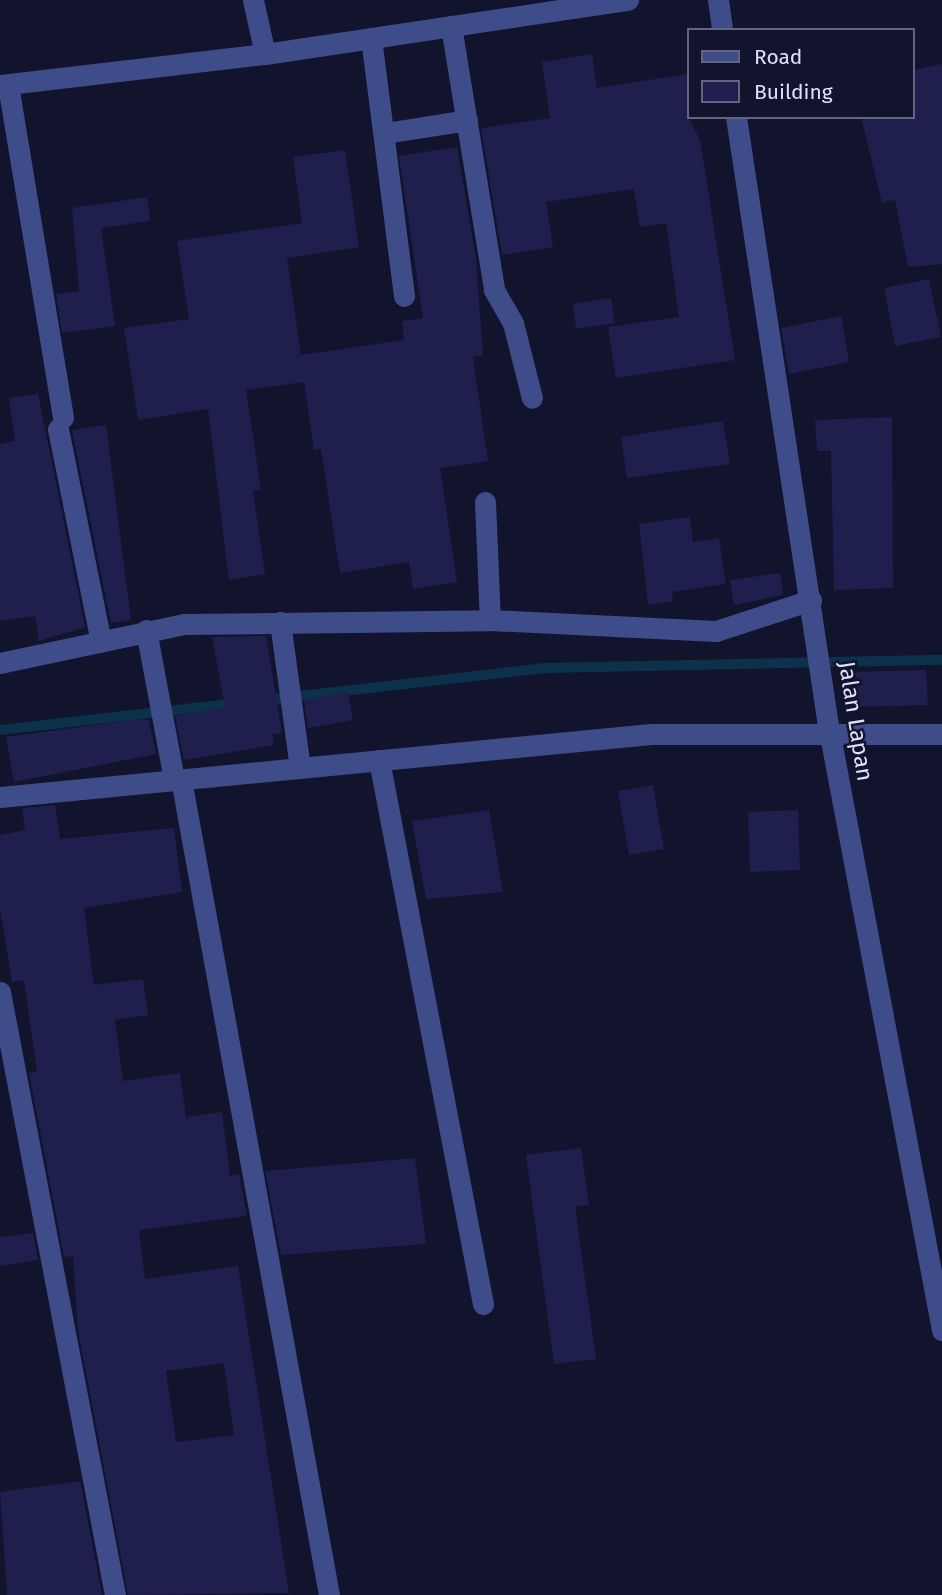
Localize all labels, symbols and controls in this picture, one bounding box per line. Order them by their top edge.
legend [687,28,914,119]
text: Road [754,44,802,70]
text: Building [754,79,833,105]
street label: Jalan Lapan [833,659,879,783]

